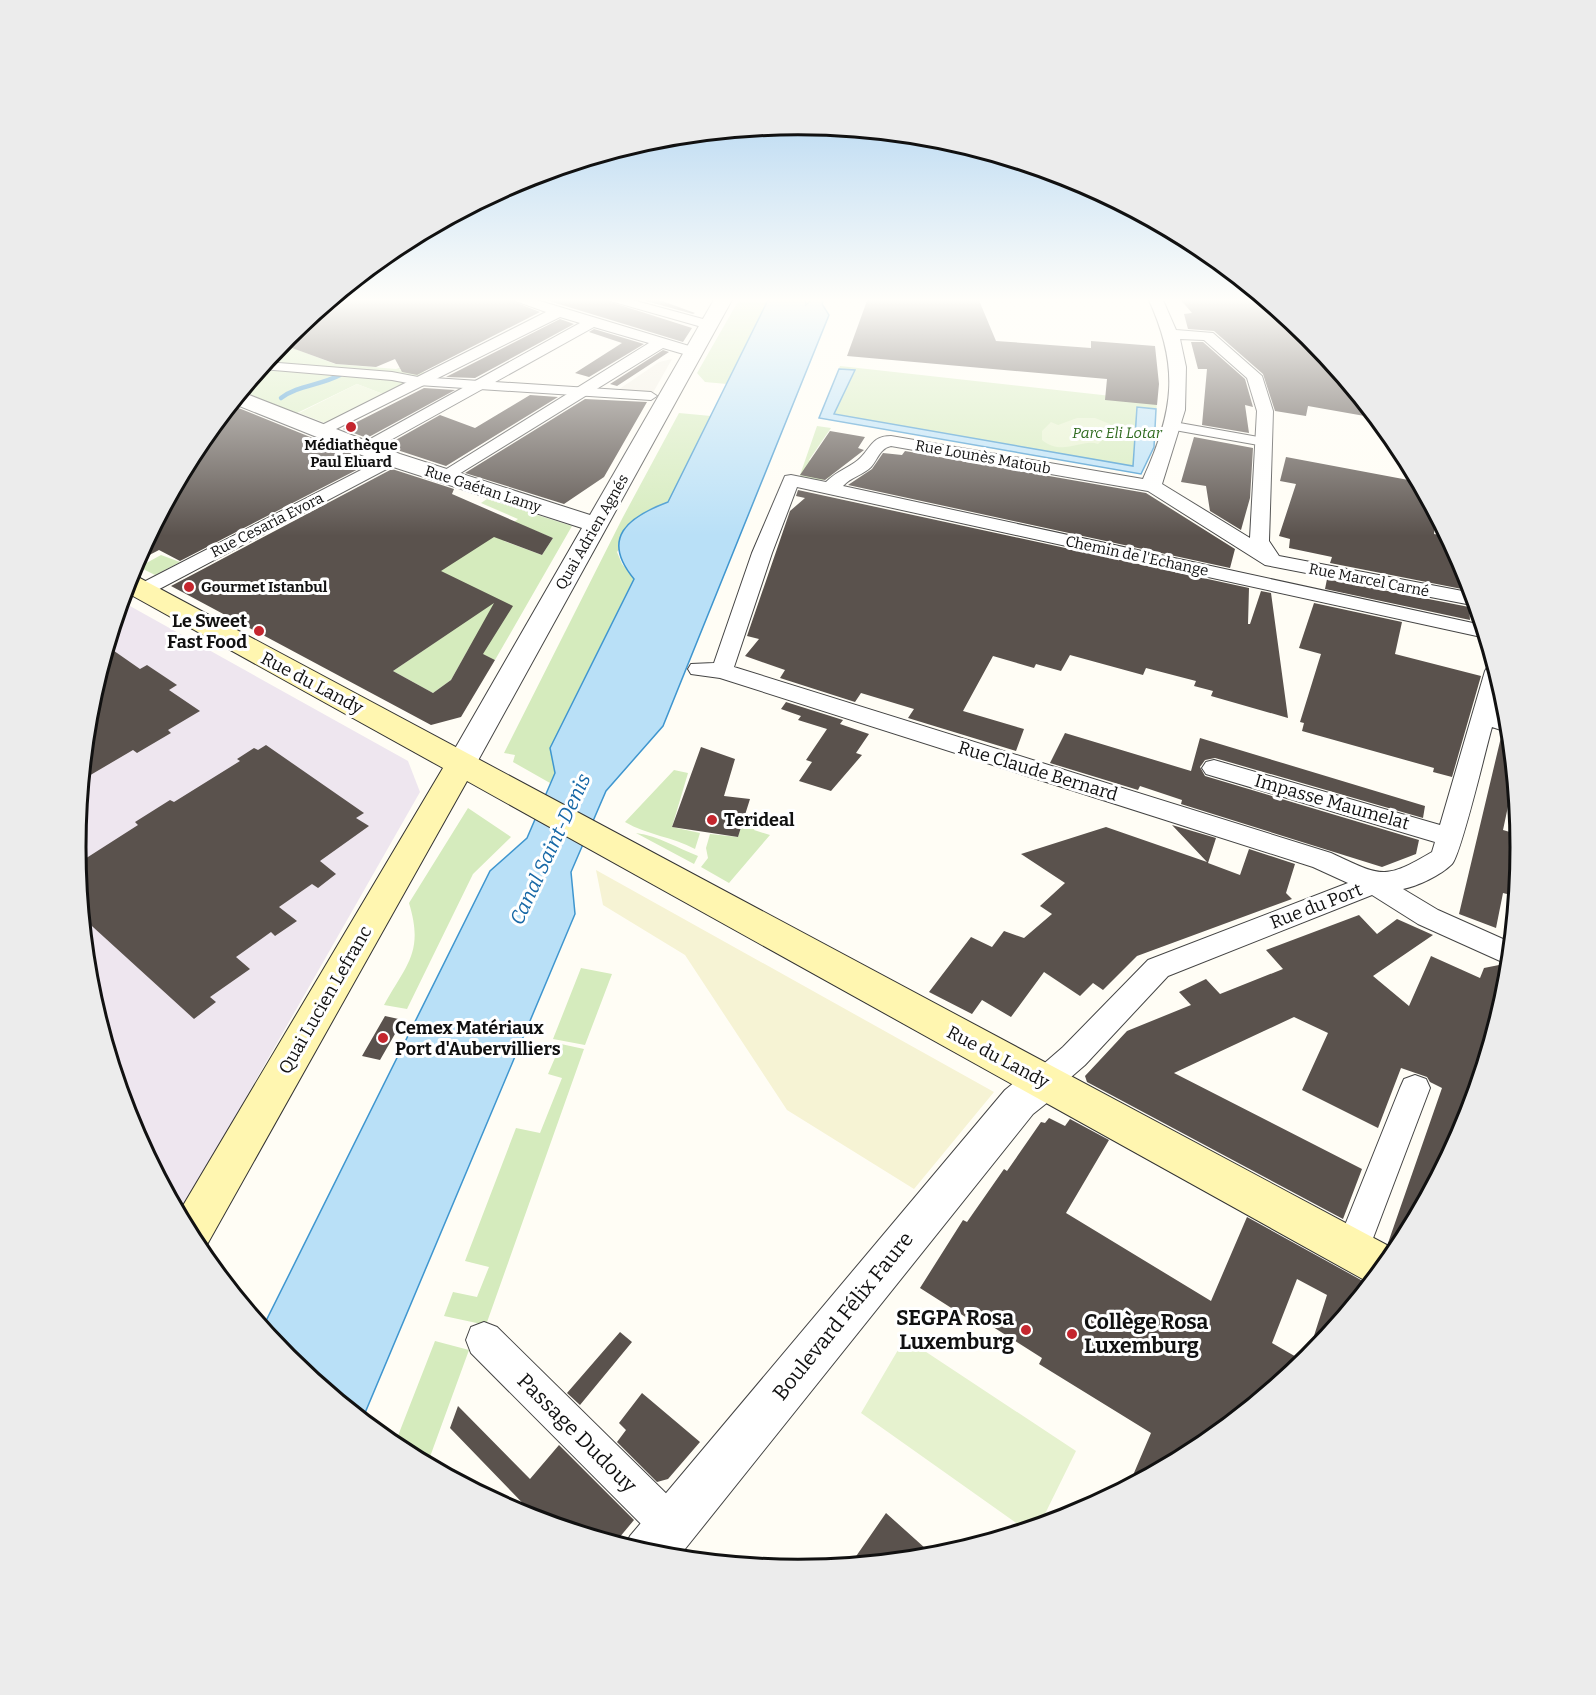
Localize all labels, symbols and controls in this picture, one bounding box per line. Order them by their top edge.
marker: Médiathèque Paul Eluard [344,420,358,434]
park label: Parc Eli Lotar [1072,424,1163,442]
place label: Médiathèque Paul Eluard [304,436,398,471]
street label: Rue Lounès Matoub [914,436,1052,478]
street label: Rue Gaétan Lamy [422,462,544,516]
street label: Quai Adrien Agnés [552,471,632,593]
street label: Rue Cesaria Evora [208,489,326,561]
street label: Chemin de l'Echange [1064,532,1210,580]
street label: Rue Marcel Carné [1307,559,1431,601]
place label: Gourmet Istanbul [201,578,328,596]
marker: Gourmet Istanbul [182,580,196,594]
place label: Le Sweet Fast Food [167,610,247,653]
marker: Le Sweet Fast Food [252,624,266,638]
street label: Rue du Landy [257,647,367,719]
street label: Rue Claude Bernard [956,736,1121,806]
street label: Impasse Maumelat [1252,769,1412,835]
water label: Canal Saint-Denis [504,770,596,928]
place label: Terideal [724,809,795,831]
marker: Terideal [705,813,719,827]
street label: Rue du Port [1267,878,1366,934]
street label: Quai Lucien Lefranc [274,922,376,1078]
place label: Cemex Matériaux Port d'Aubervilliers [395,1017,561,1060]
street label: Rue du Landy [943,1021,1053,1093]
marker: Cemex Matériaux Port d'Aubervilliers [376,1031,390,1045]
street label: Boulevard Félix Faure [767,1227,919,1405]
place label: SEGPA Rosa Luxemburg [896,1305,1014,1355]
place label: Collège Rosa Luxemburg [1084,1309,1209,1359]
marker: SEGPA Rosa Luxemburg [1019,1323,1033,1337]
marker: Collège Rosa Luxemburg [1065,1327,1079,1341]
street label: Passage Dudouy [512,1368,643,1499]

